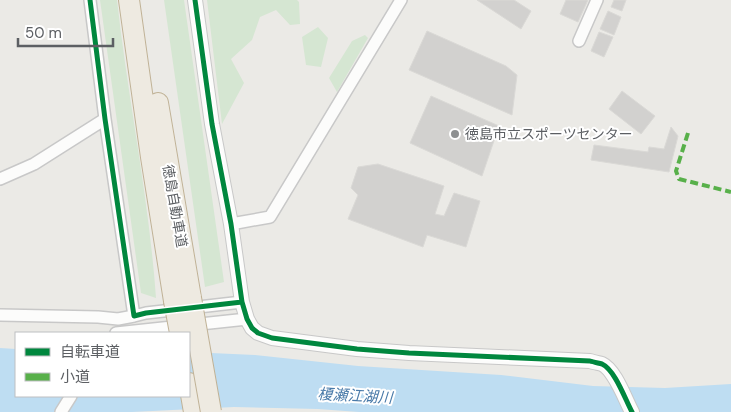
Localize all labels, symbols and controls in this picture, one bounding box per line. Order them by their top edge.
scale bar [18,15,112,47]
text: 50 m [25,23,62,43]
place label: 徳島市立スポーツセンター [465,125,633,143]
marker: 徳島市立スポーツセンター [449,128,461,140]
street label: 徳島自動車道 [159,163,191,249]
legend [15,332,190,397]
text: 自転車道 [60,342,120,362]
text: 小道 [60,367,90,387]
water label: 榎瀬江湖川 [317,384,395,408]

